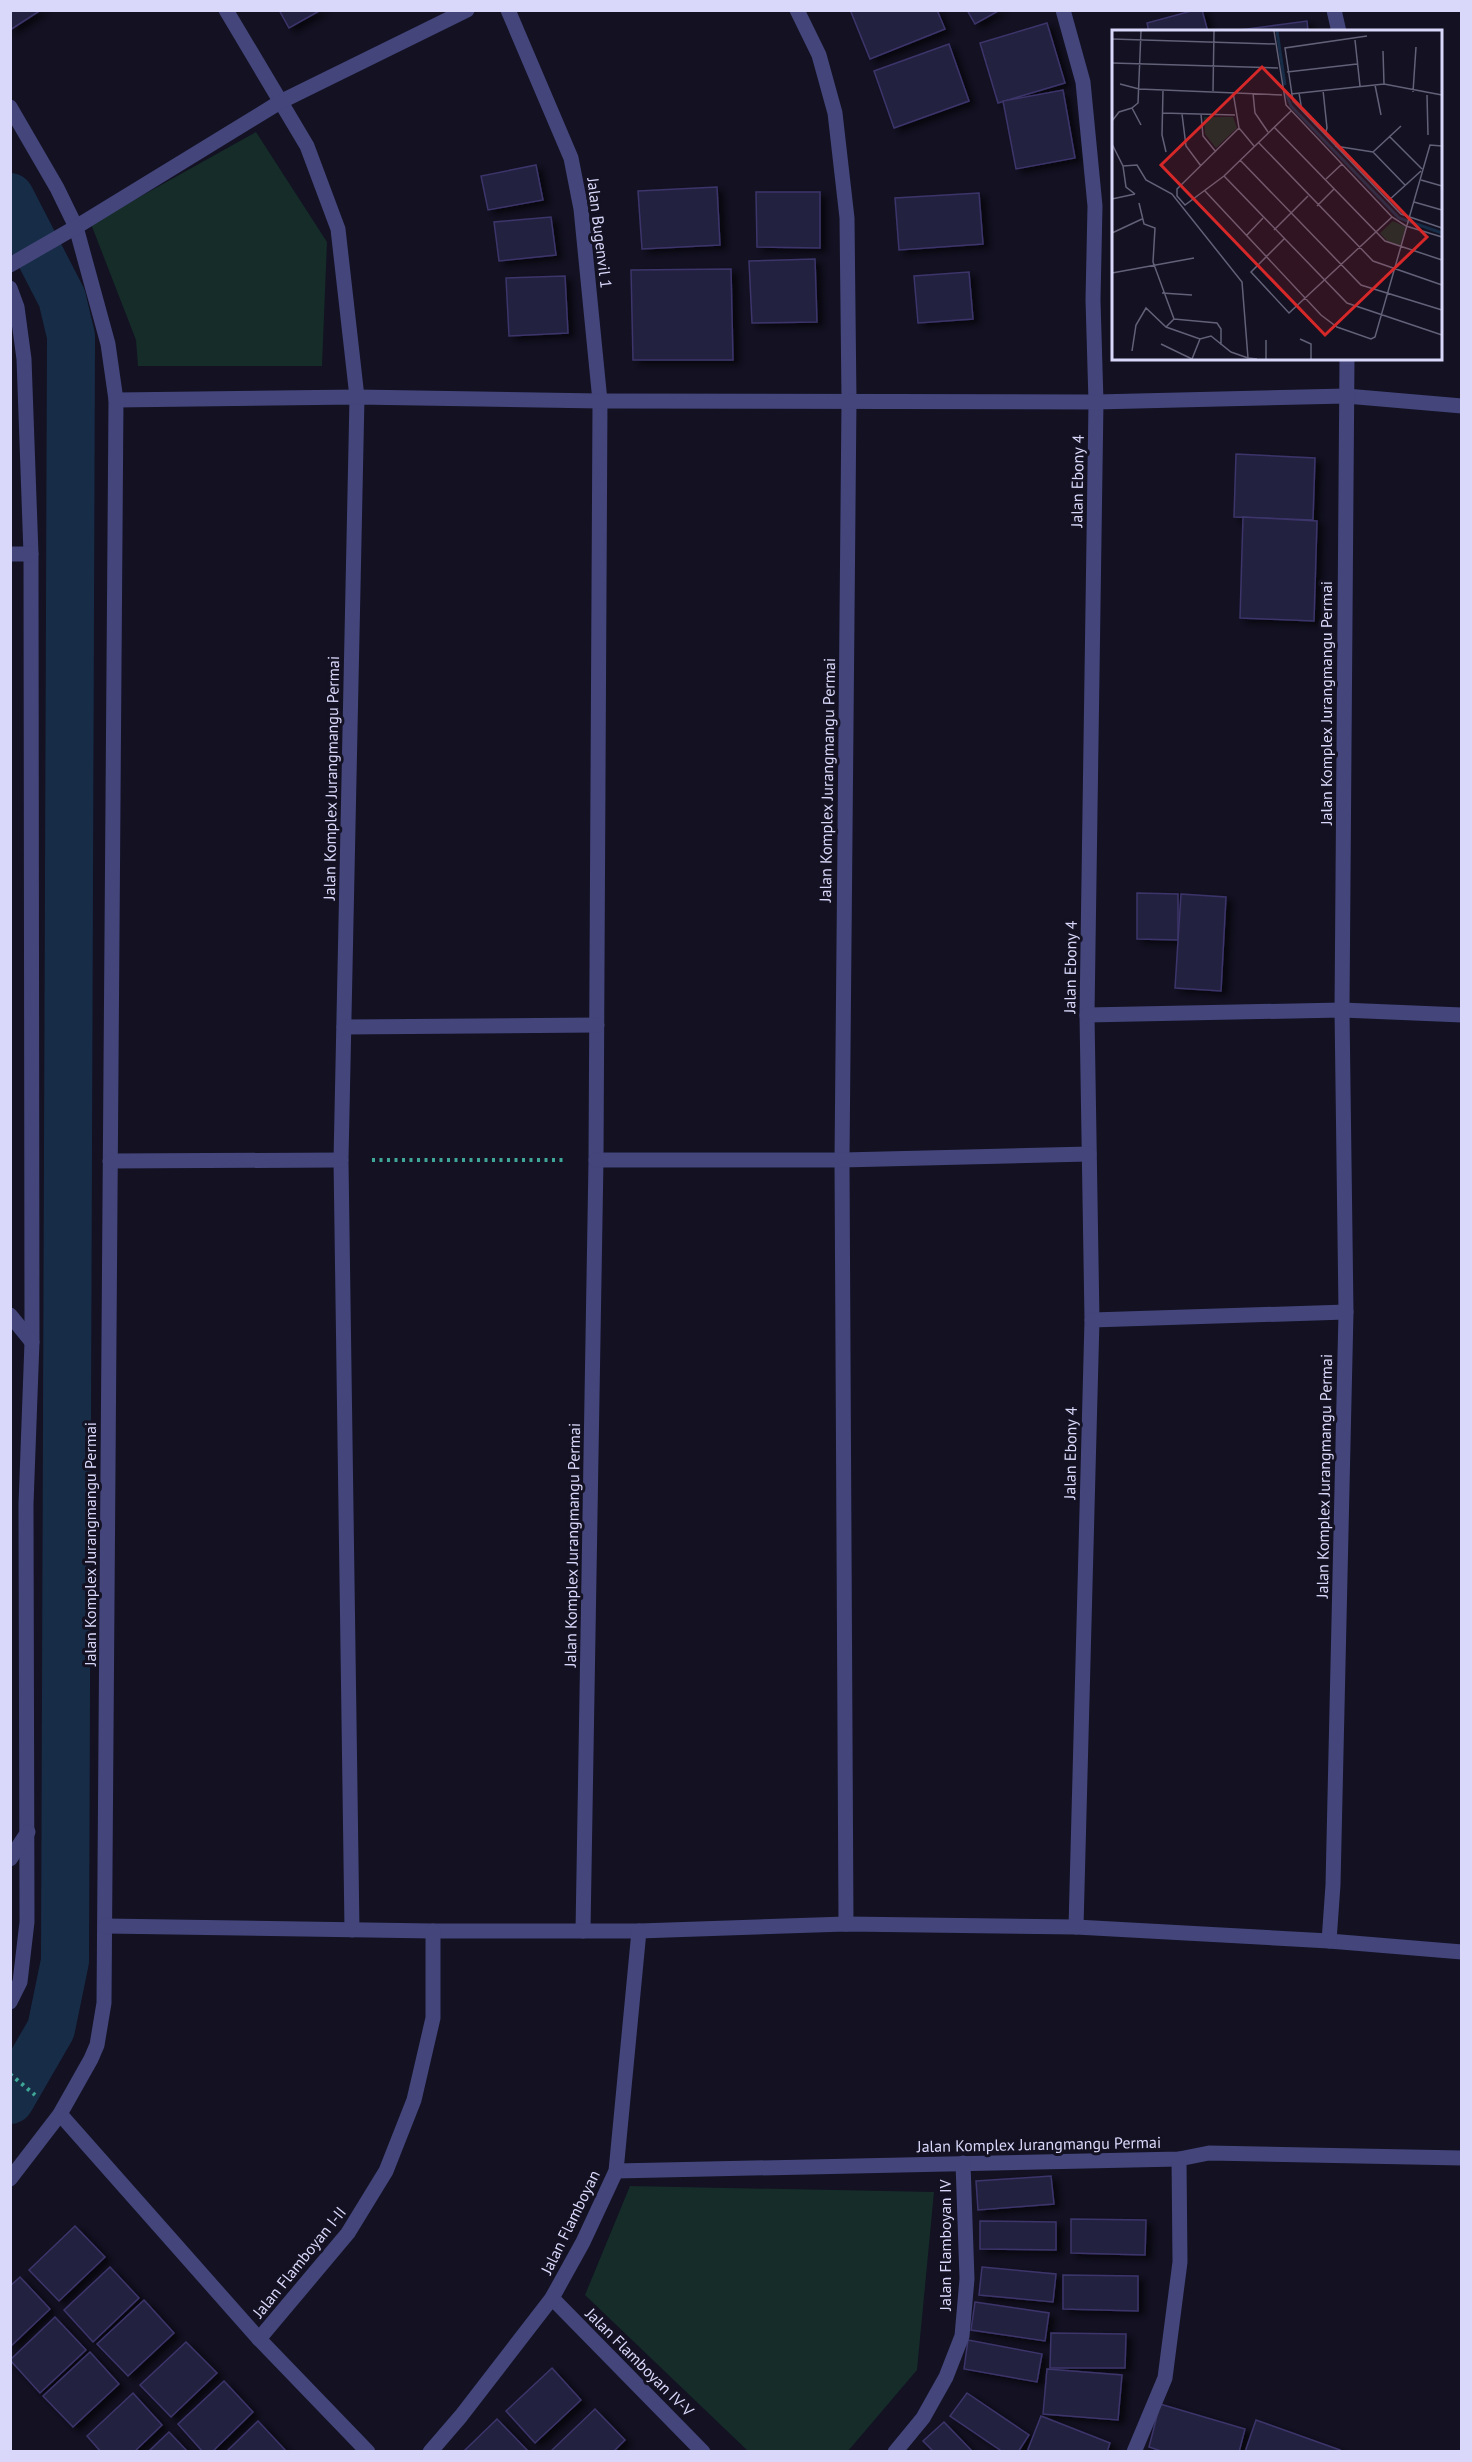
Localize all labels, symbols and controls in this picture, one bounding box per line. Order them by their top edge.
inset map [1112,30,1442,360]
street label: Jalan Bugenvil 1 [583,176,617,289]
street label: Jalan Ebony 4 [1066,434,1088,528]
street label: Jalan Komplex Jurangmangu Permai [1316,581,1336,826]
street label: Jalan Komplex Jurangmangu Permai [319,656,343,901]
street label: Jalan Komplex Jurangmangu Permai [815,658,839,903]
street label: Jalan Ebony 4 [1059,920,1081,1014]
street label: Jalan Komplex Jurangmangu Permai [1312,1354,1336,1599]
street label: Jalan Ebony 4 [1059,1406,1081,1500]
street label: Jalan Komplex Jurangmangu Permai [80,1422,100,1667]
street label: Jalan Komplex Jurangmangu Permai [560,1423,584,1668]
street label: Jalan Komplex Jurangmangu Permai [916,2132,1161,2156]
street label: Jalan Flamboyan [536,2167,604,2278]
street label: Jalan Flamboyan IV [935,2178,955,2312]
street label: Jalan Flamboyan I-II [247,2202,350,2322]
street label: Jalan Flamboyan IV-V [581,2303,699,2421]

